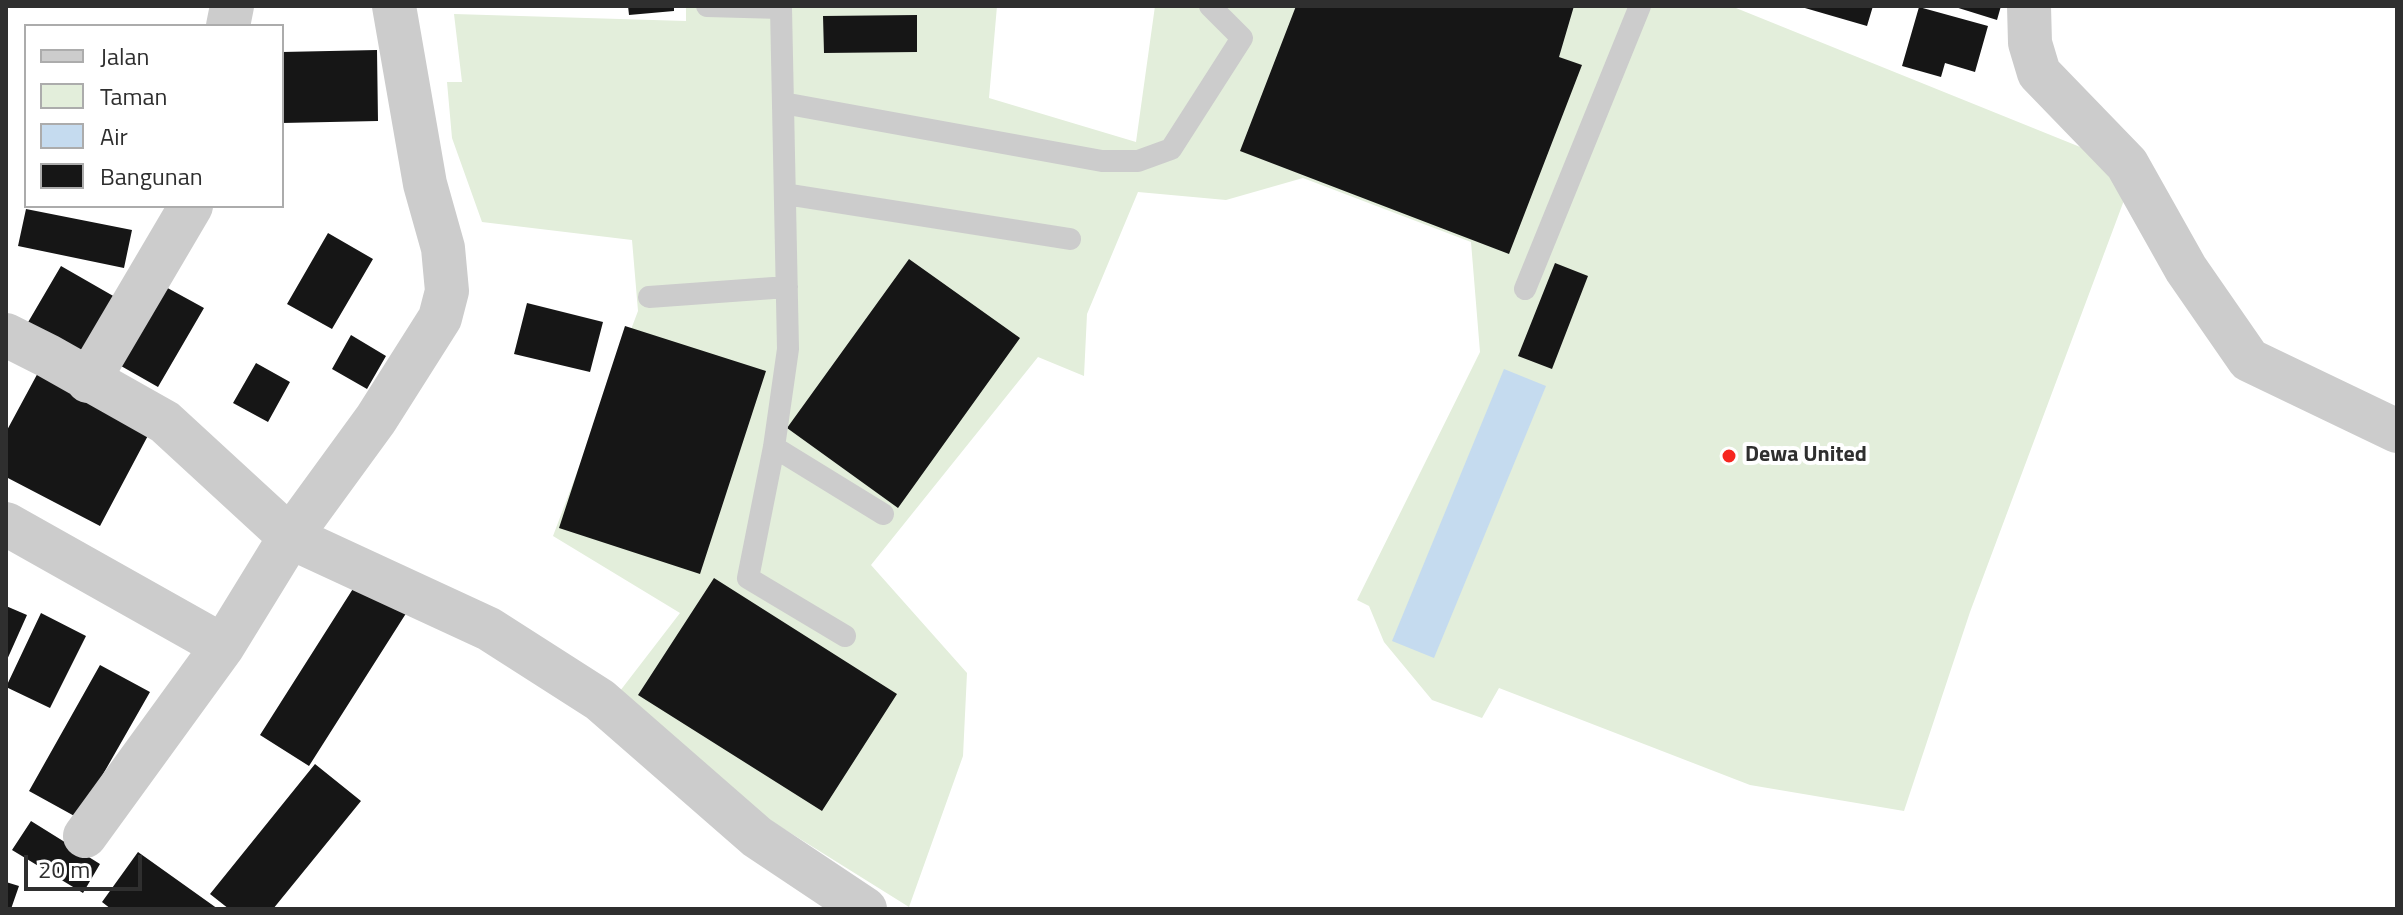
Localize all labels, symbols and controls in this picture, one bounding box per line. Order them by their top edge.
legend [24,24,284,208]
text: Jalan [100,38,149,74]
text: Taman [100,78,168,114]
text: Air [100,118,128,154]
text: Bangunan [100,158,203,194]
place label: Dewa United [1745,443,1867,469]
marker: Dewa United [1720,447,1738,465]
scale bar [28,839,146,889]
text: 20 m [38,851,90,887]

